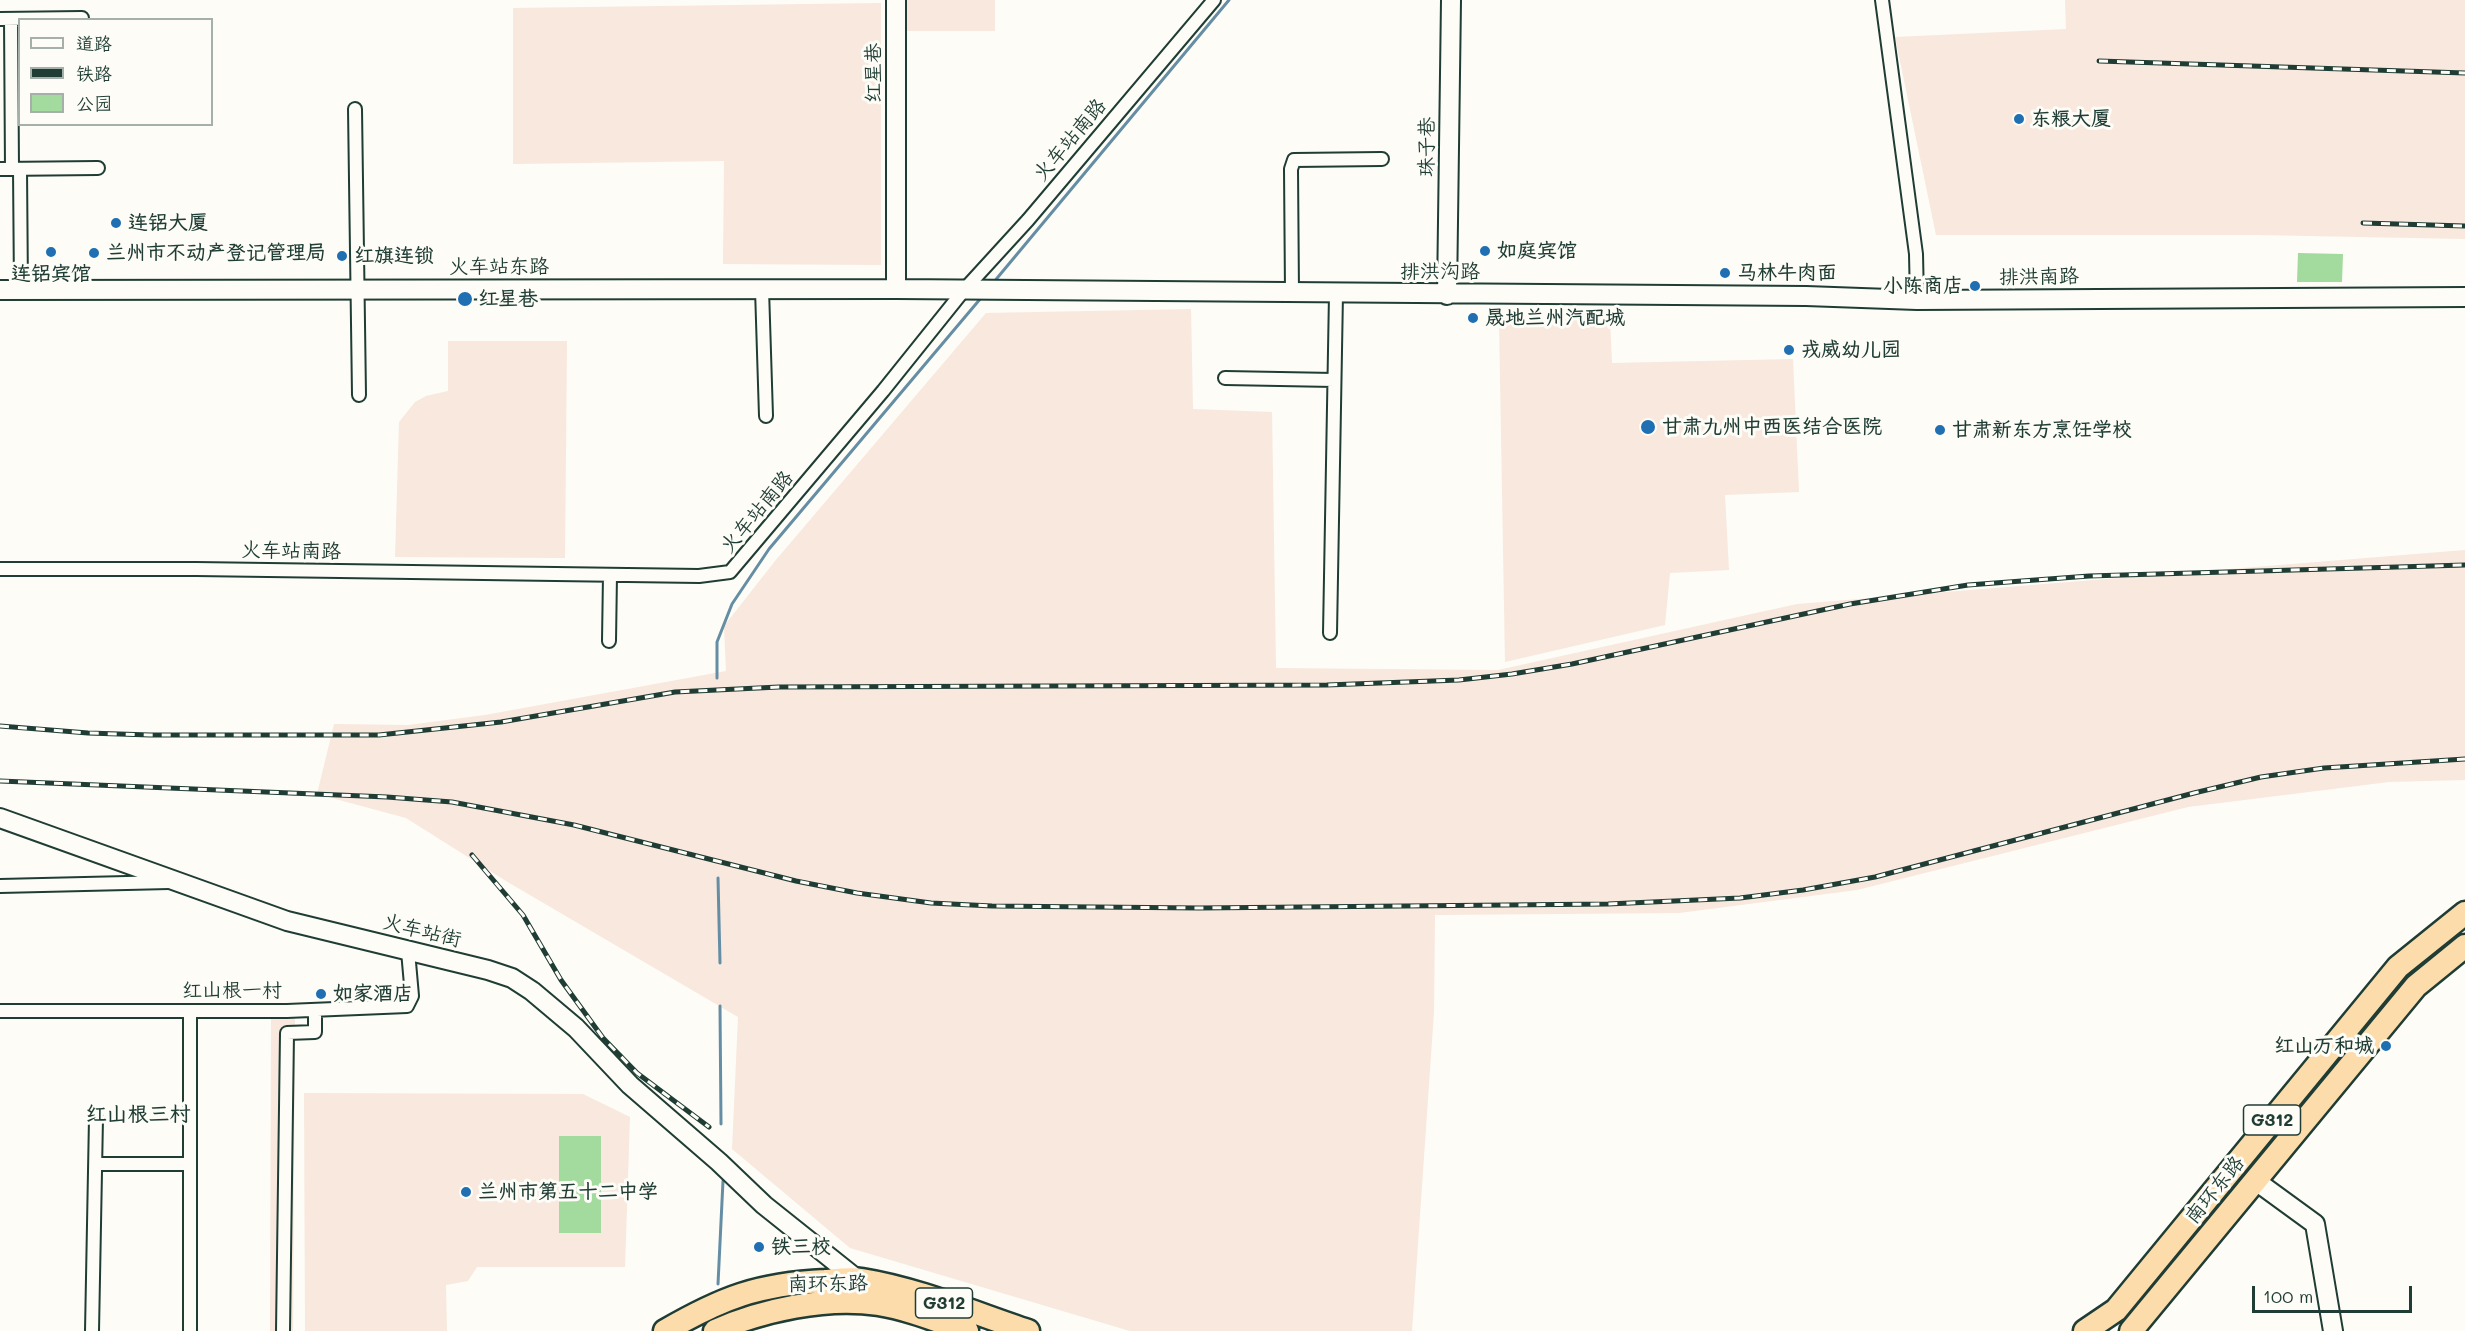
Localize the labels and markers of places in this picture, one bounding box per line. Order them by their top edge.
place label: 东粮大厦 [2031,107,2111,131]
marker: 东粮大厦 [2012,112,2026,126]
place label: 连铝大厦 [128,211,208,235]
marker: 连铝大厦 [109,216,123,230]
place label: 如庭宾馆 [1497,239,1577,263]
place label: 兰州市不动产登记管理局 [106,241,326,265]
place label: 红旗连锁 [354,244,434,268]
marker: 如庭宾馆 [1478,244,1492,258]
marker: 连铝宾馆 [44,245,58,259]
marker: 兰州市不动产登记管理局 [87,246,101,260]
marker: 红旗连锁 [335,249,349,263]
place label: 马林牛肉面 [1737,261,1837,285]
place label: 连铝宾馆 [11,262,91,286]
marker: 马林牛肉面 [1718,266,1732,280]
place label: 小陈商店 [1883,274,1963,298]
marker: 小陈商店 [1968,279,1982,293]
place label: 红星巷 [478,287,538,311]
marker: 红星巷 [456,290,474,308]
place label: 晟地兰州汽配城 [1485,306,1625,330]
marker: 晟地兰州汽配城 [1466,311,1480,325]
place label: 戎威幼儿园 [1801,338,1901,362]
marker: 戎威幼儿园 [1782,343,1796,357]
place label: 甘肃九州中西医结合医院 [1662,415,1882,439]
marker: 甘肃九州中西医结合医院 [1639,418,1657,436]
place label: 甘肃新东方烹饪学校 [1952,418,2132,442]
marker: 甘肃新东方烹饪学校 [1933,423,1947,437]
place label: 如家酒店 [333,982,413,1006]
marker: 如家酒店 [314,987,328,1001]
place label: 红山万和城 [2274,1034,2374,1058]
marker: 红山万和城 [2379,1039,2393,1053]
place label: 兰州市第五十二中学 [478,1180,658,1204]
marker: 兰州市第五十二中学 [459,1185,473,1199]
place label: 铁三校 [771,1235,831,1259]
marker: 铁三校 [752,1240,766,1254]

